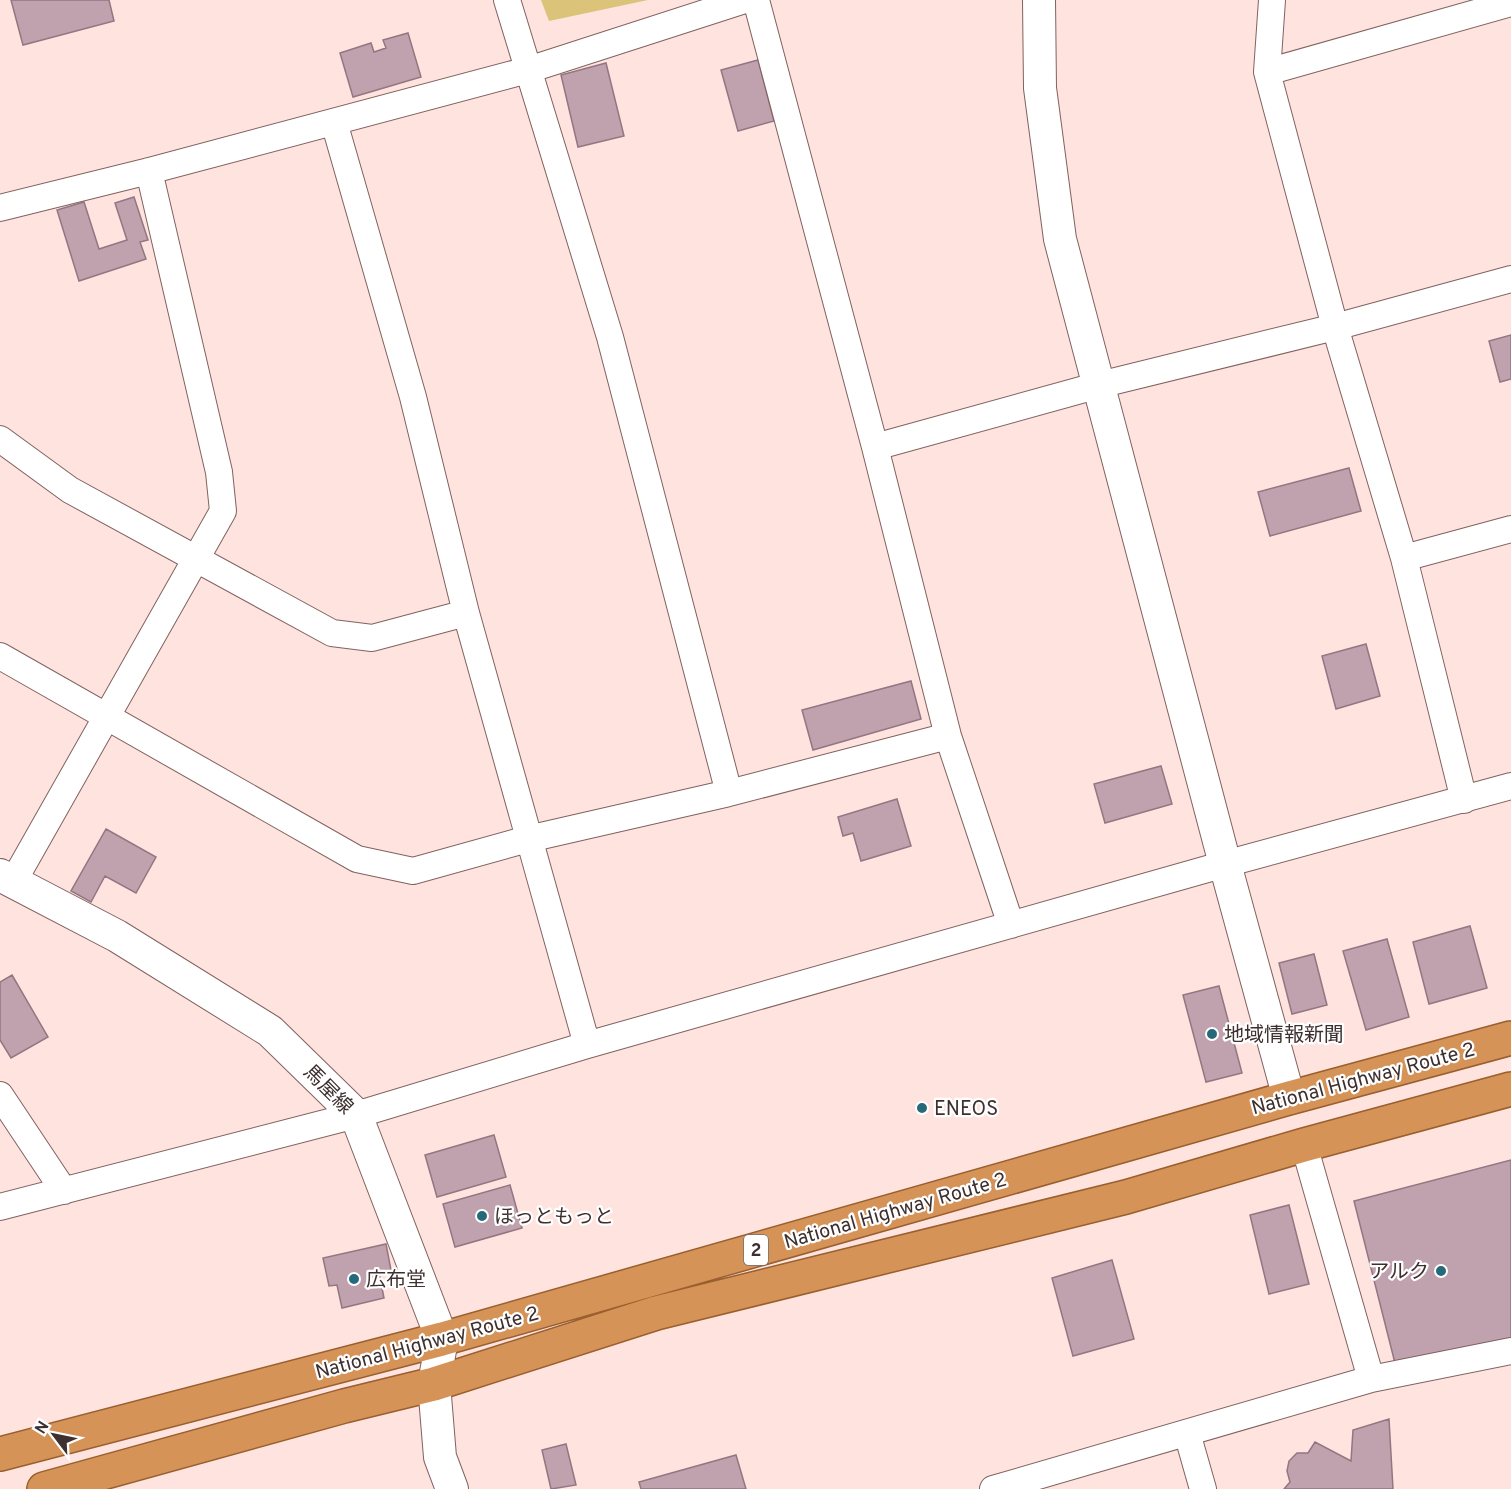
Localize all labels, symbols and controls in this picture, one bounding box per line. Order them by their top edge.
place label: 地域情報新聞 [1224,1023,1344,1049]
marker: 地域情報新聞 [1205,1027,1219,1041]
street label: National Highway Route 2 [1249,1038,1478,1122]
street label: 馬屋線 [297,1060,358,1121]
place label: ENEOS [934,1097,998,1123]
marker: ENEOS [915,1101,929,1115]
street label: National Highway Route 2 [781,1168,1010,1256]
place label: ほっともっと [494,1205,614,1231]
marker: ほっともっと [475,1209,489,1223]
road number: 2 [744,1235,768,1265]
place label: アルク [1369,1260,1429,1286]
marker: アルク [1434,1264,1448,1278]
place label: 広布堂 [366,1268,426,1294]
marker: 広布堂 [347,1272,361,1286]
street label: National Highway Route 2 [313,1302,542,1386]
north arrow [24,1405,84,1465]
text: N [31,1418,55,1438]

